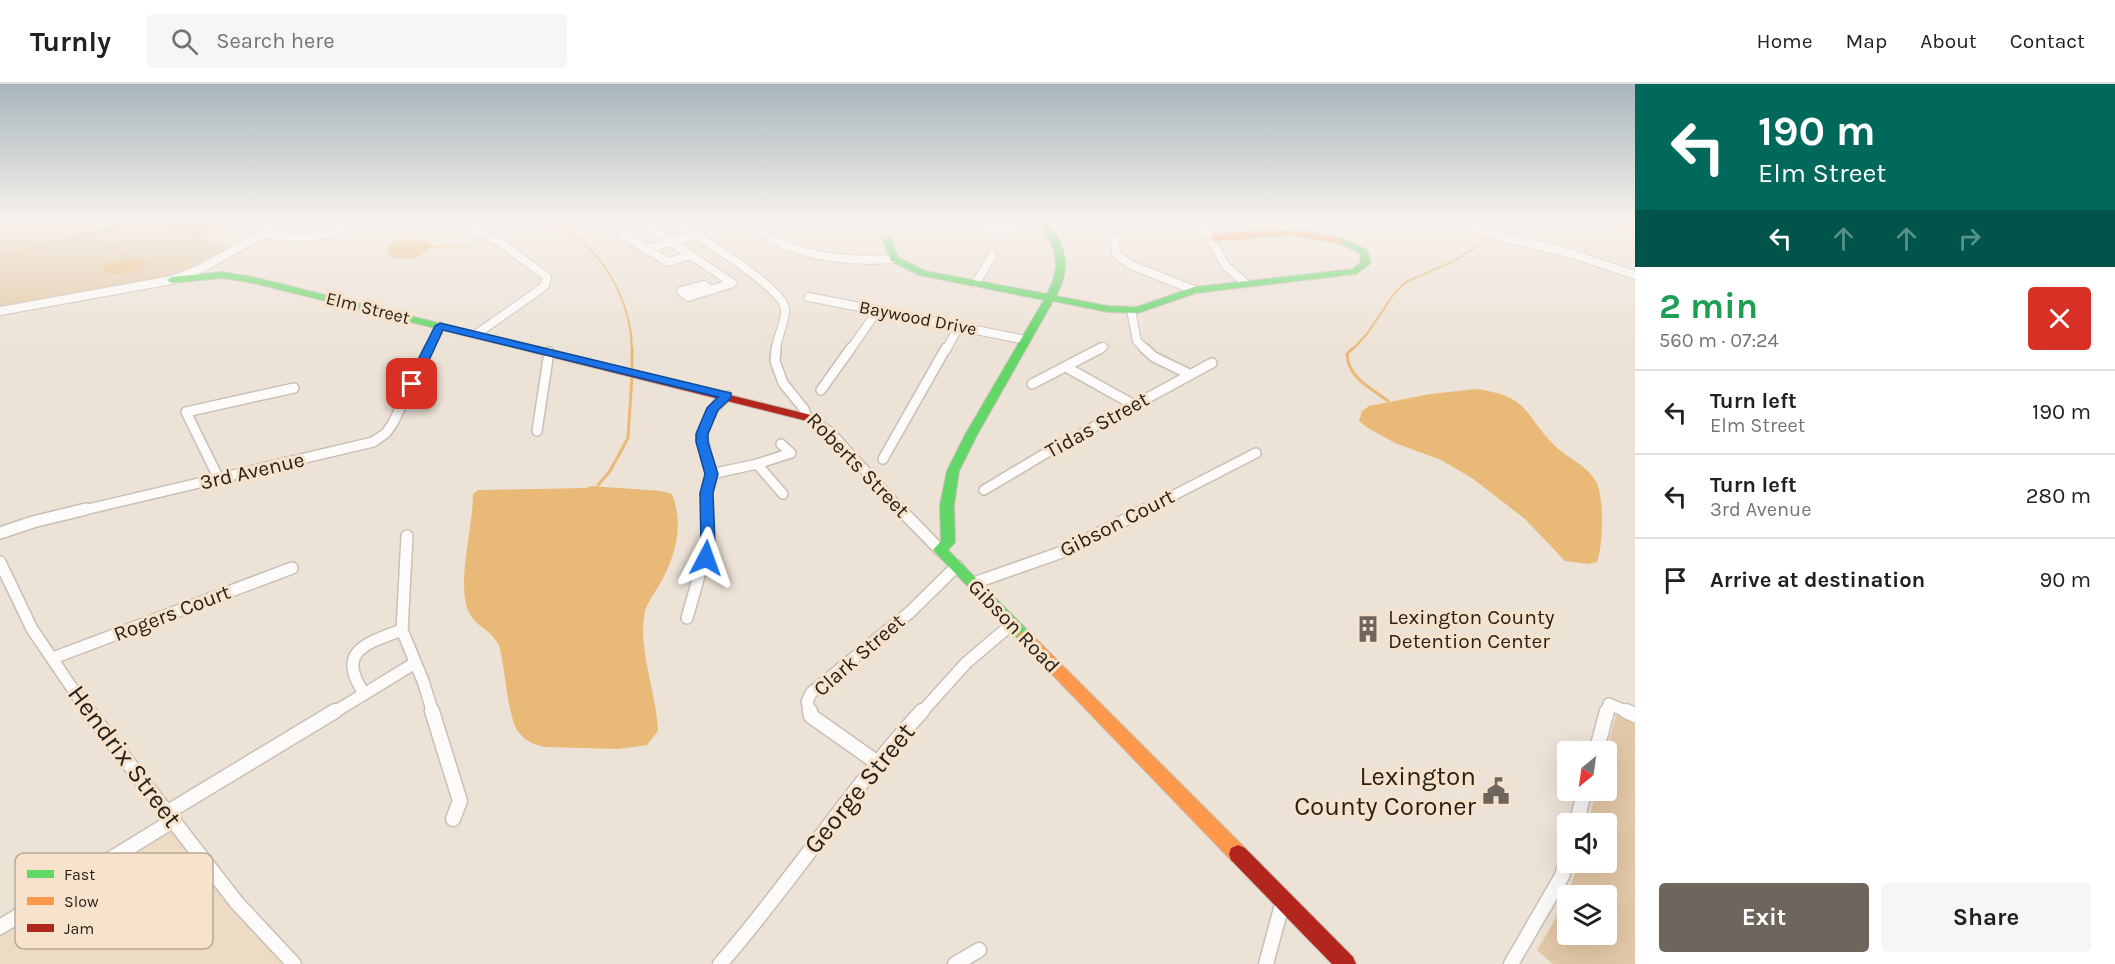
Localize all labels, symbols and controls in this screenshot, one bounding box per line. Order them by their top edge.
search box [147,14,567,68]
text: Turnly [30,25,111,58]
icon: search [168,25,201,58]
text: Search here [216,28,335,54]
text: Home [1757,29,1813,53]
text: Map [1846,29,1887,53]
text: About [1920,29,1977,53]
text: Contact [2010,29,2085,53]
text: 190 m [1758,106,1876,156]
icon: left [1659,108,1737,186]
text: Elm Street [1758,157,1887,189]
icon: left [1764,222,1797,255]
icon: ahead [1827,222,1860,255]
icon: ahead [1890,222,1923,255]
icon: right [1953,222,1986,255]
text: 2 min [1659,285,1758,327]
street label: Elm Street [324,287,412,329]
button: close [2028,287,2091,350]
street label: Baywood Drive [857,296,979,340]
text: 560 m · 07:24 [1659,329,1779,352]
pin [386,358,437,409]
icon: arrive [395,367,428,400]
street label: Tidas Street [1041,387,1153,463]
text: Turn left [1710,388,1797,414]
icon: left [1659,396,1692,429]
text: 190 m [2032,399,2091,425]
street label: Roberts Street [802,407,914,523]
text: Elm Street [1710,414,1805,437]
street label: 3rd Avenue [197,447,307,495]
text: Turn left [1710,472,1797,498]
icon: left [1659,480,1692,513]
text: 280 m [2026,483,2091,509]
street label: Gibson Court [1056,484,1178,562]
text: 3rd Avenue [1710,498,1811,521]
position arrow [674,526,738,590]
icon: arrive [1659,564,1692,597]
text: Arrive at destination [1710,567,1925,593]
text: 90 m [2039,567,2091,593]
street label: Gibson Road [963,574,1065,678]
street label: Rogers Court [110,580,234,646]
place label: Lexington County Detention Center [1388,605,1555,653]
street label: Clark Street [809,609,909,701]
building icon: Lexington County Detention Center [1353,614,1383,644]
street label: Hendrix Street [61,679,188,834]
street label: George Street [797,717,922,860]
north arrow [1557,741,1617,801]
map controls [1557,741,1617,945]
place label: Lexington County Coroner [1294,761,1477,822]
public building icon: Lexington County Coroner [1481,776,1511,806]
button: sound [1557,813,1617,873]
legend [15,853,213,949]
text: Fast [64,865,95,884]
button: Exit [1659,883,1869,952]
button: Share [1881,883,2091,952]
button: layers [1557,885,1617,945]
text: Slow [64,892,99,911]
text: Jam [64,919,94,938]

